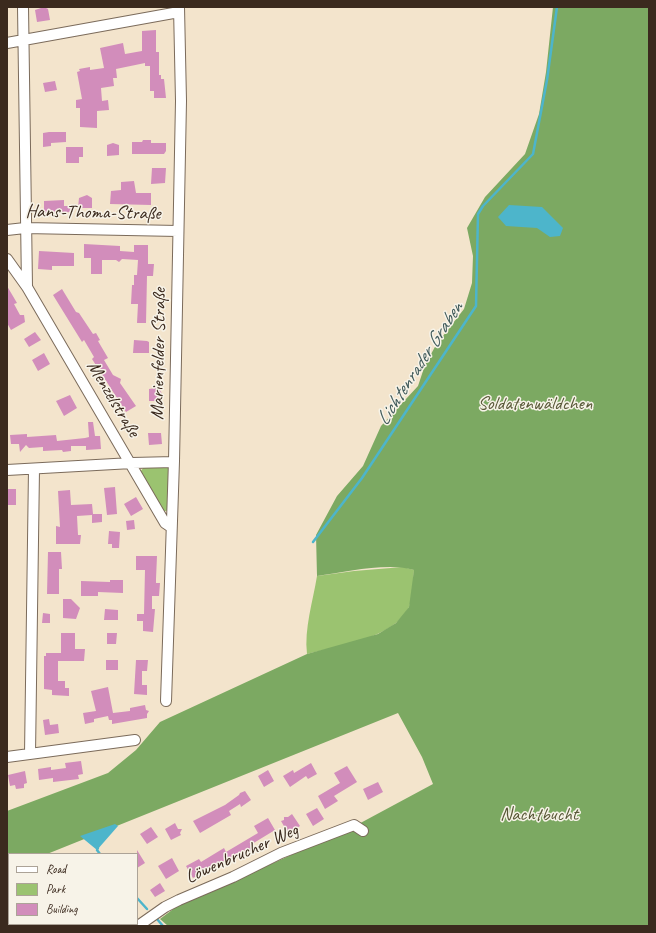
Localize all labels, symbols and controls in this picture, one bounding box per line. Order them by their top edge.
street label: Hans-Thoma-Straße [25,200,161,226]
street label: Marienfelder Straße [146,288,172,420]
water label: Lichtenrader Graben [371,298,469,430]
street label: Menzelstraße [81,357,145,441]
park label: Soldatenwäldchen [478,393,592,415]
park label: Nachtbucht [500,804,578,826]
street label: Löwenbrucher Weg [182,819,302,889]
legend [8,853,138,925]
text: Road [46,861,66,877]
text: Park [46,881,65,897]
text: Building [46,901,78,917]

